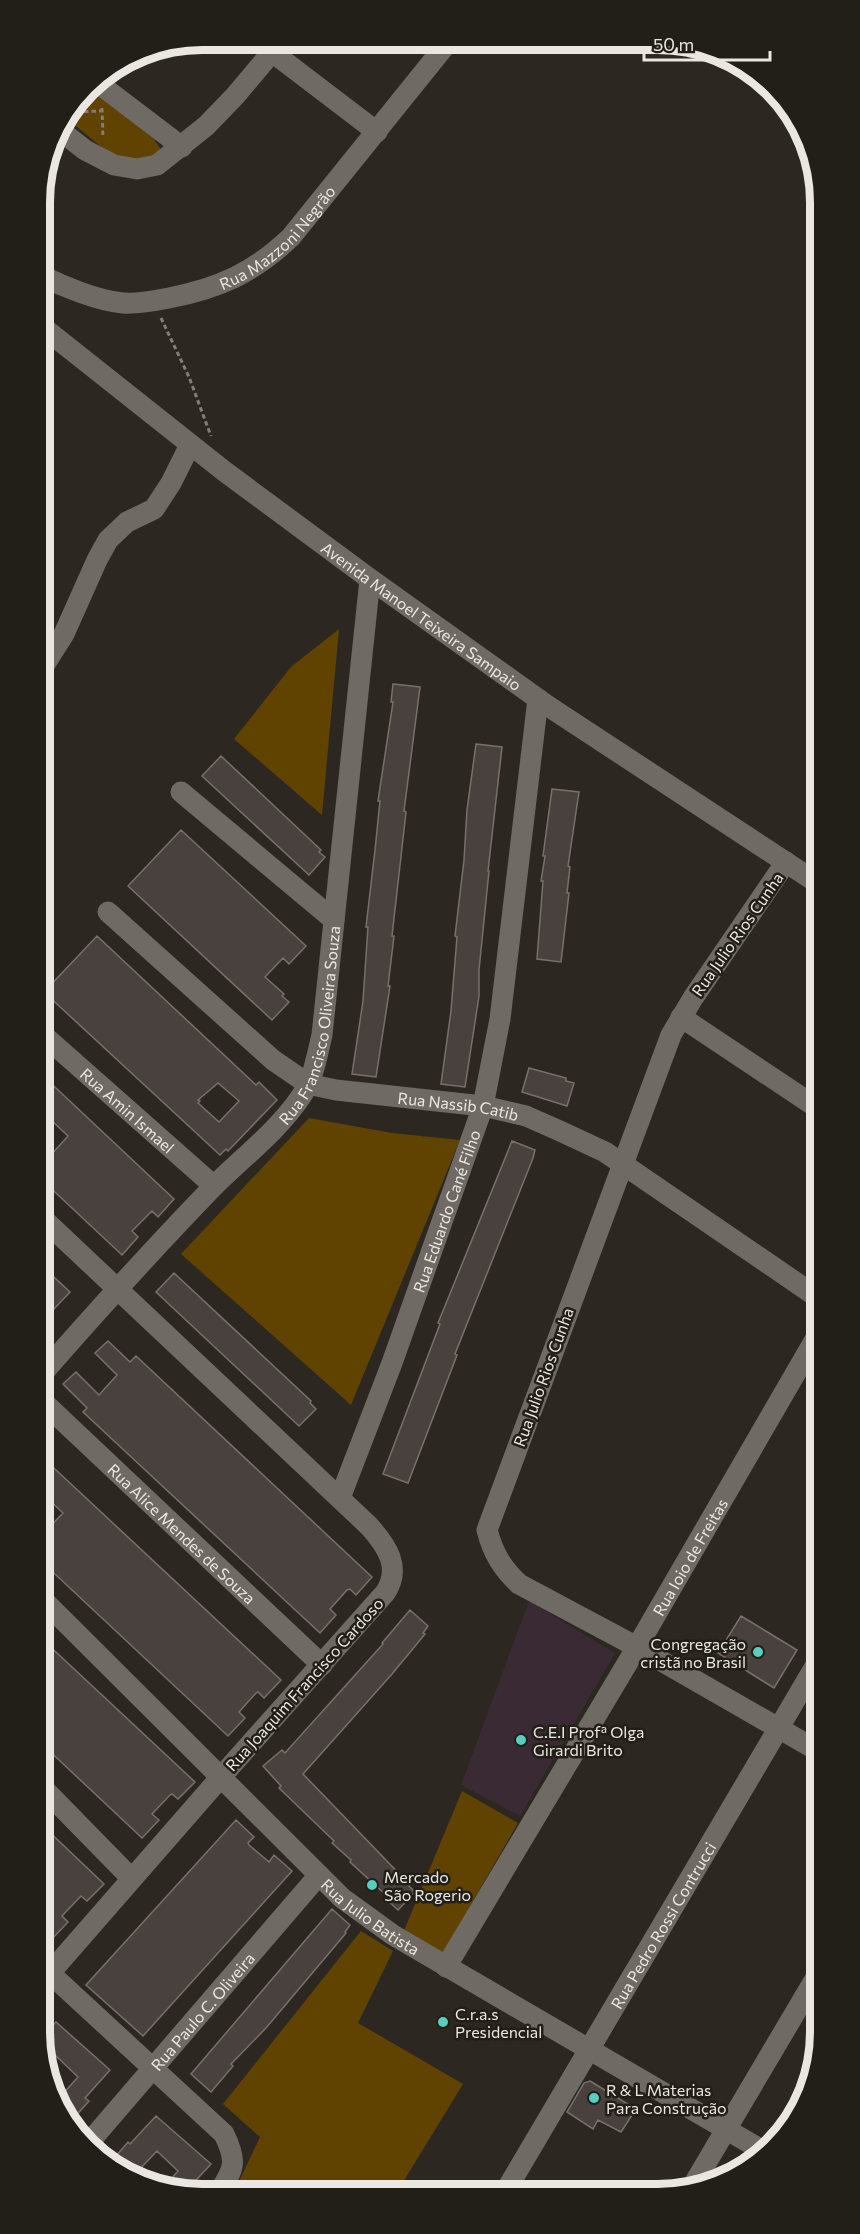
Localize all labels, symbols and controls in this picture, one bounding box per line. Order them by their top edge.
scale bar [644,24,770,62]
text: 50 m [653,33,694,55]
street label: Rua Mazzoni Negrão [216,181,338,293]
street label: Avenida Manoel Teixeira Sampaio [318,537,526,694]
street label: Rua Julio Rios Cunha [687,869,787,999]
street label: Rua Francisco Oliveira Souza [274,925,343,1128]
street label: Rua Amin Ismael [77,1063,179,1156]
street label: Rua Nassib Catib [397,1087,521,1124]
street label: Rua Eduardo Cané Filho [408,1127,483,1295]
street label: Rua Julio Rios Cunha [509,1305,577,1449]
street label: Rua Alice Mendes de Souza [104,1459,260,1607]
street label: Rua Ioio de Freitas [648,1495,731,1619]
street label: Rua Joaquim Francisco Cardoso [221,1593,387,1775]
place label: Congregação cristã no Brasil [640,1634,746,1671]
marker: Congregação cristã no Brasil [751,1645,765,1659]
place label: C.E.I Profª Olga Girardi Brito [533,1722,644,1759]
marker: C.E.I Profª Olga Girardi Brito [514,1733,528,1747]
street label: Rua Pedro Rossi Contrucci [606,1838,719,2012]
place label: Mercado São Rogerio [384,1867,471,1904]
street label: Rua Julio Batista [318,1874,423,1958]
marker: Mercado São Rogerio [365,1878,379,1892]
street label: Rua Paulo C. Oliveira [146,1948,258,2074]
place label: C.r.a.s Presidencial [455,2004,542,2041]
marker: C.r.a.s Presidencial [436,2015,450,2029]
place label: R & L Materias Para Construção [606,2080,727,2117]
marker: R & L Materias Para Construção [587,2091,601,2105]

